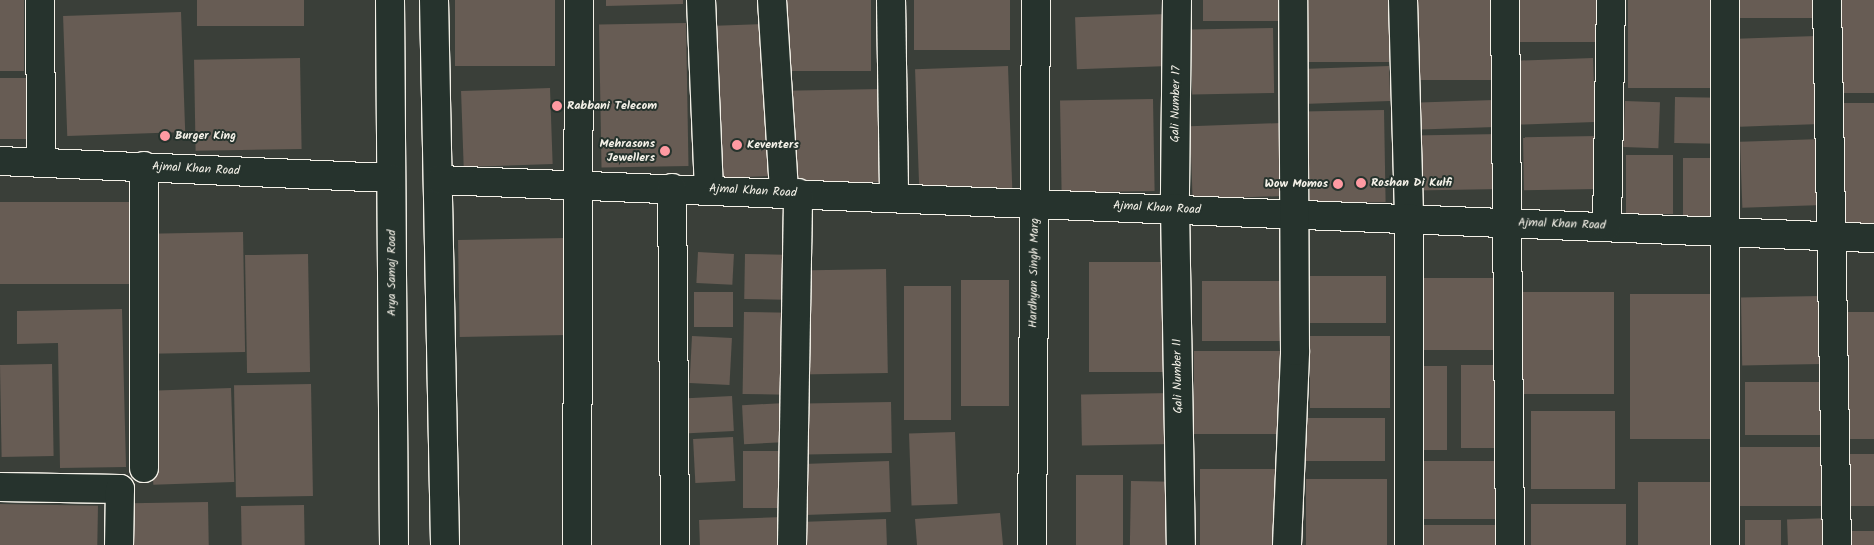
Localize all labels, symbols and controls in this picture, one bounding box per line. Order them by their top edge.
street label: Gali Number 17 [1168,65,1184,143]
place label: Rabbani Telecom [567,99,657,113]
marker: Rabbani Telecom [551,100,563,112]
place label: Burger King [175,129,236,143]
marker: Burger King [159,130,171,142]
place label: Mehrasons Jewellers [600,137,655,165]
place label: Keventers [747,138,799,152]
marker: Keventers [731,139,743,151]
marker: Mehrasons Jewellers [659,145,671,157]
street label: Ajmal Khan Road [152,160,240,178]
place label: Roshan Di Kulfi [1371,176,1452,190]
place label: Wow Momos [1265,177,1328,191]
marker: Roshan Di Kulfi [1355,177,1367,189]
marker: Wow Momos [1332,178,1344,190]
street label: Ajmal Khan Road [709,182,797,200]
street label: Ajmal Khan Road [1113,199,1201,217]
street label: Ajmal Khan Road [1518,215,1606,233]
street label: Hardhyan Singh Marg [1026,218,1042,328]
street label: Arya Samaj Road [385,230,399,316]
street label: Gali Number 11 [1170,338,1186,414]

